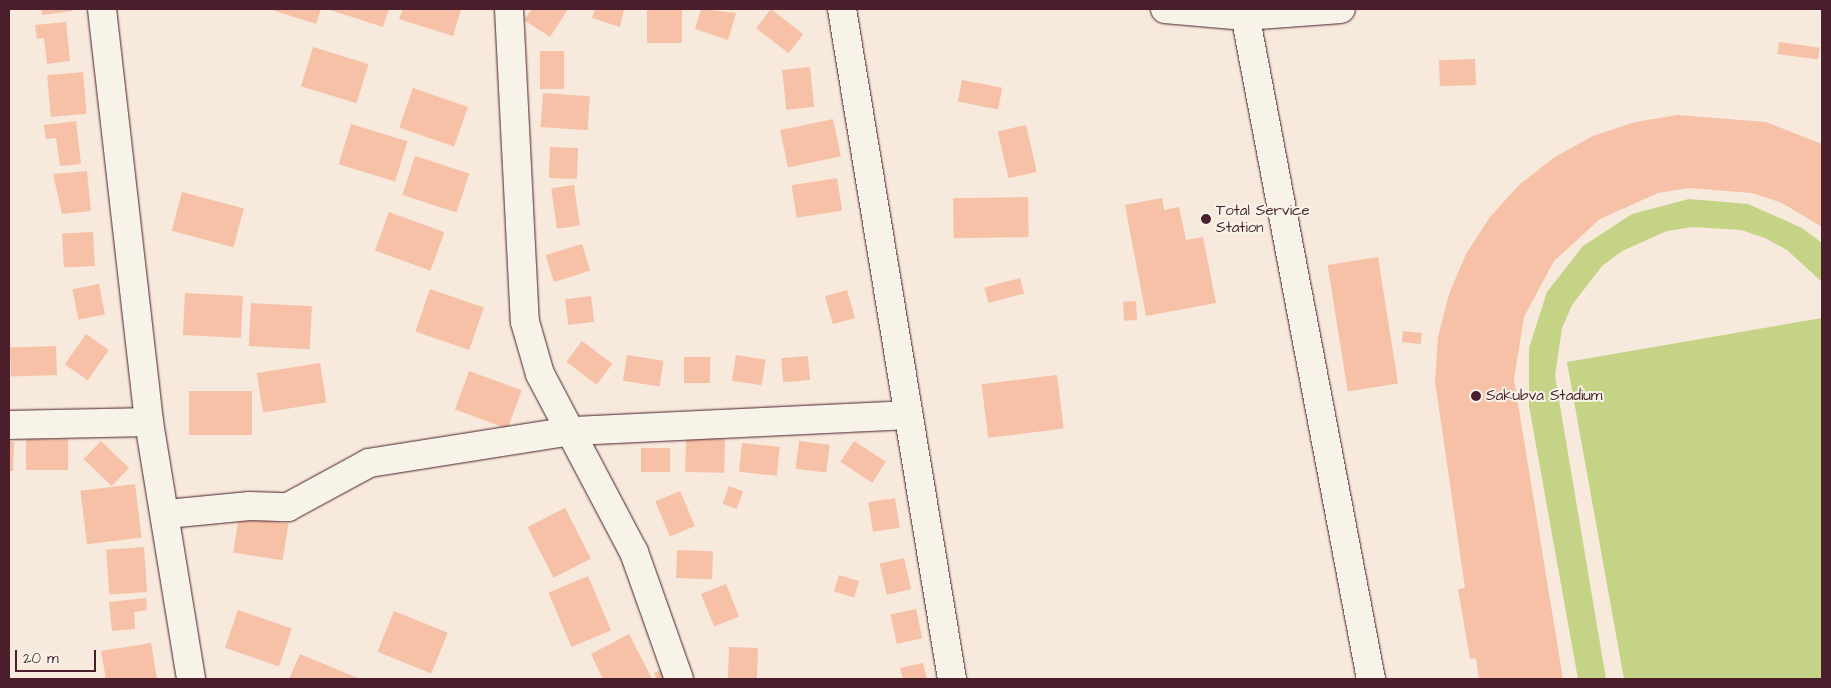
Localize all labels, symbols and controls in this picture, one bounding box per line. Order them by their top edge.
place label: Total Service Station [1216,201,1310,236]
marker: Total Service Station [1200,213,1212,225]
place label: Sakubva Stadium [1486,387,1603,405]
marker: Sakubva Stadium [1470,390,1482,402]
scale bar [18,640,99,672]
text: 20 m [23,648,59,669]

